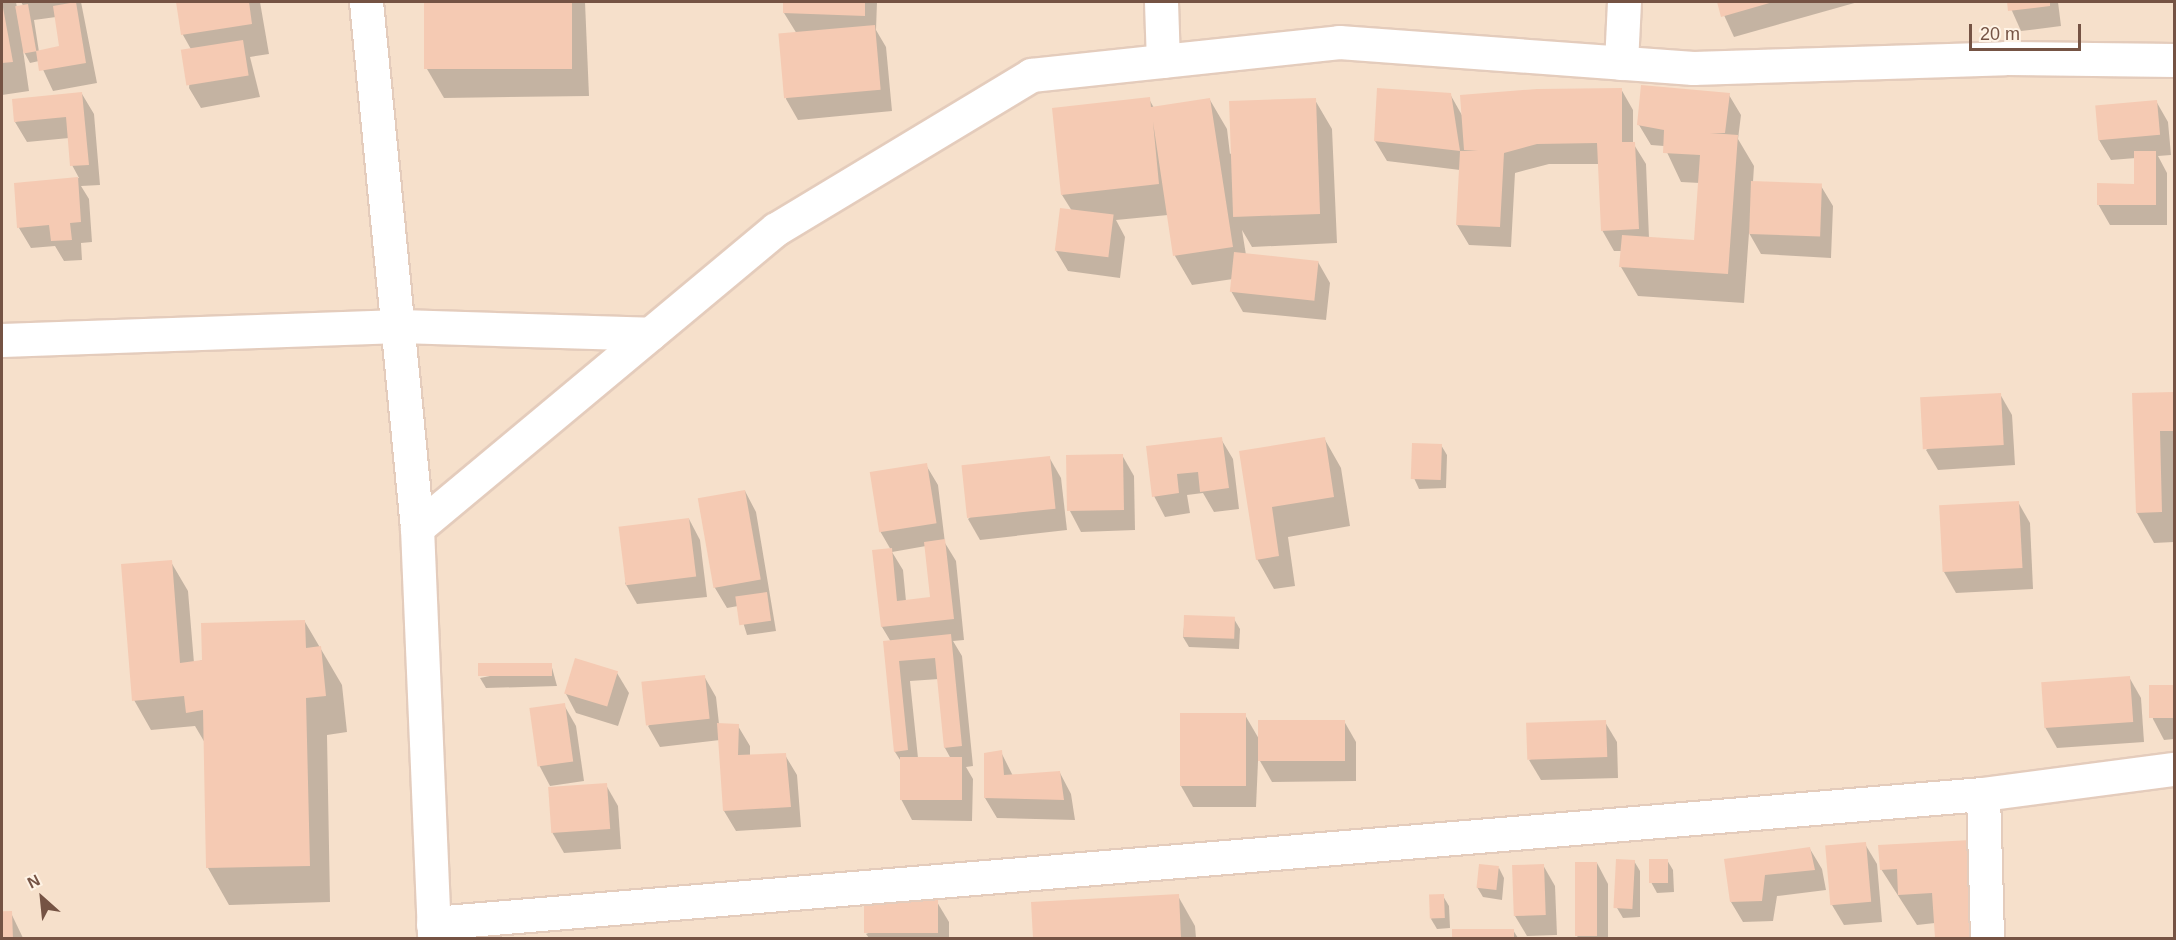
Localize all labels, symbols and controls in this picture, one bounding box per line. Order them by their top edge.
scale bar [1972,12,2084,50]
text: 20 m [1980,24,2020,44]
north arrow [12,868,72,928]
text: N [25,871,43,892]

